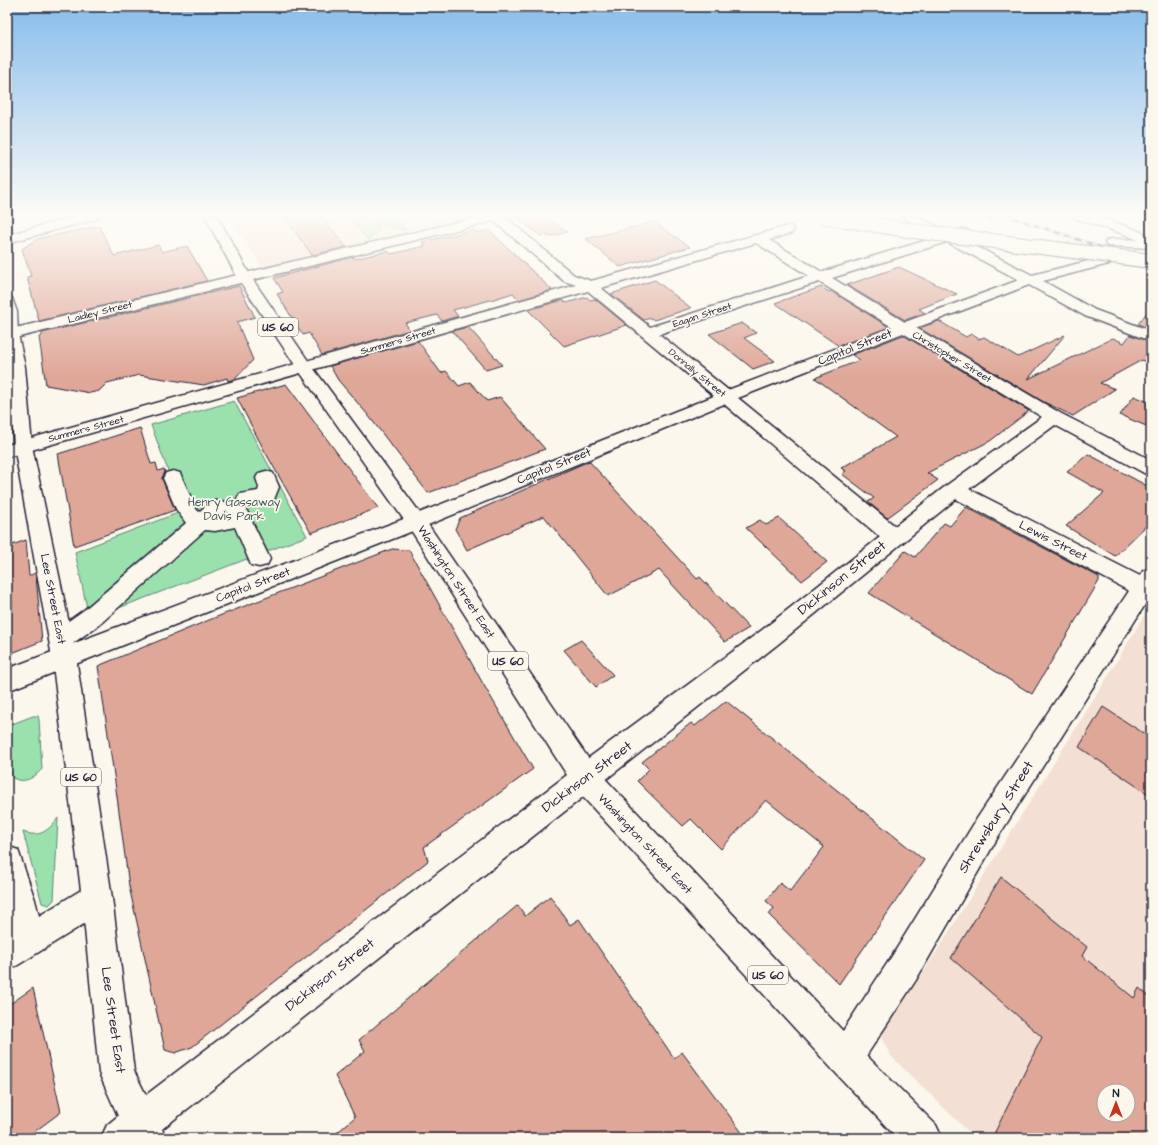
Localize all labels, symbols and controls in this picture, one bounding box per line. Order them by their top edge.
street label: Laidley Street [66,297,134,328]
street label: Eagan Street [671,299,734,332]
road number: US 60 [258,318,298,336]
street label: Summers Street [359,324,437,358]
street label: Capitol Street [815,324,895,370]
street label: Christopher Street [910,328,994,386]
street label: Donnally Street [664,345,729,401]
street label: Summers Street [47,412,125,446]
street label: Capitol Street [514,443,594,489]
park label: Henry Gassaway Davis Park [188,494,281,525]
street label: Lewis Street [1016,517,1090,565]
street label: Washington Street East [412,522,499,643]
street label: Dickinson Street [794,536,891,620]
street label: Lee Street East [36,552,70,646]
street label: Capitol Street [213,563,293,607]
road number: US 60 [488,652,528,670]
street label: Dickinson Street [538,736,637,818]
street label: Shrewsbury Street [953,757,1039,877]
road number: US 60 [61,768,101,786]
street label: Washington Street East [593,790,696,899]
street label: Dickinson Street [281,934,379,1016]
street label: Lee Street East [96,965,130,1075]
road number: US 60 [748,966,788,984]
north arrow [1096,1083,1136,1123]
text: N [1113,1086,1120,1101]

